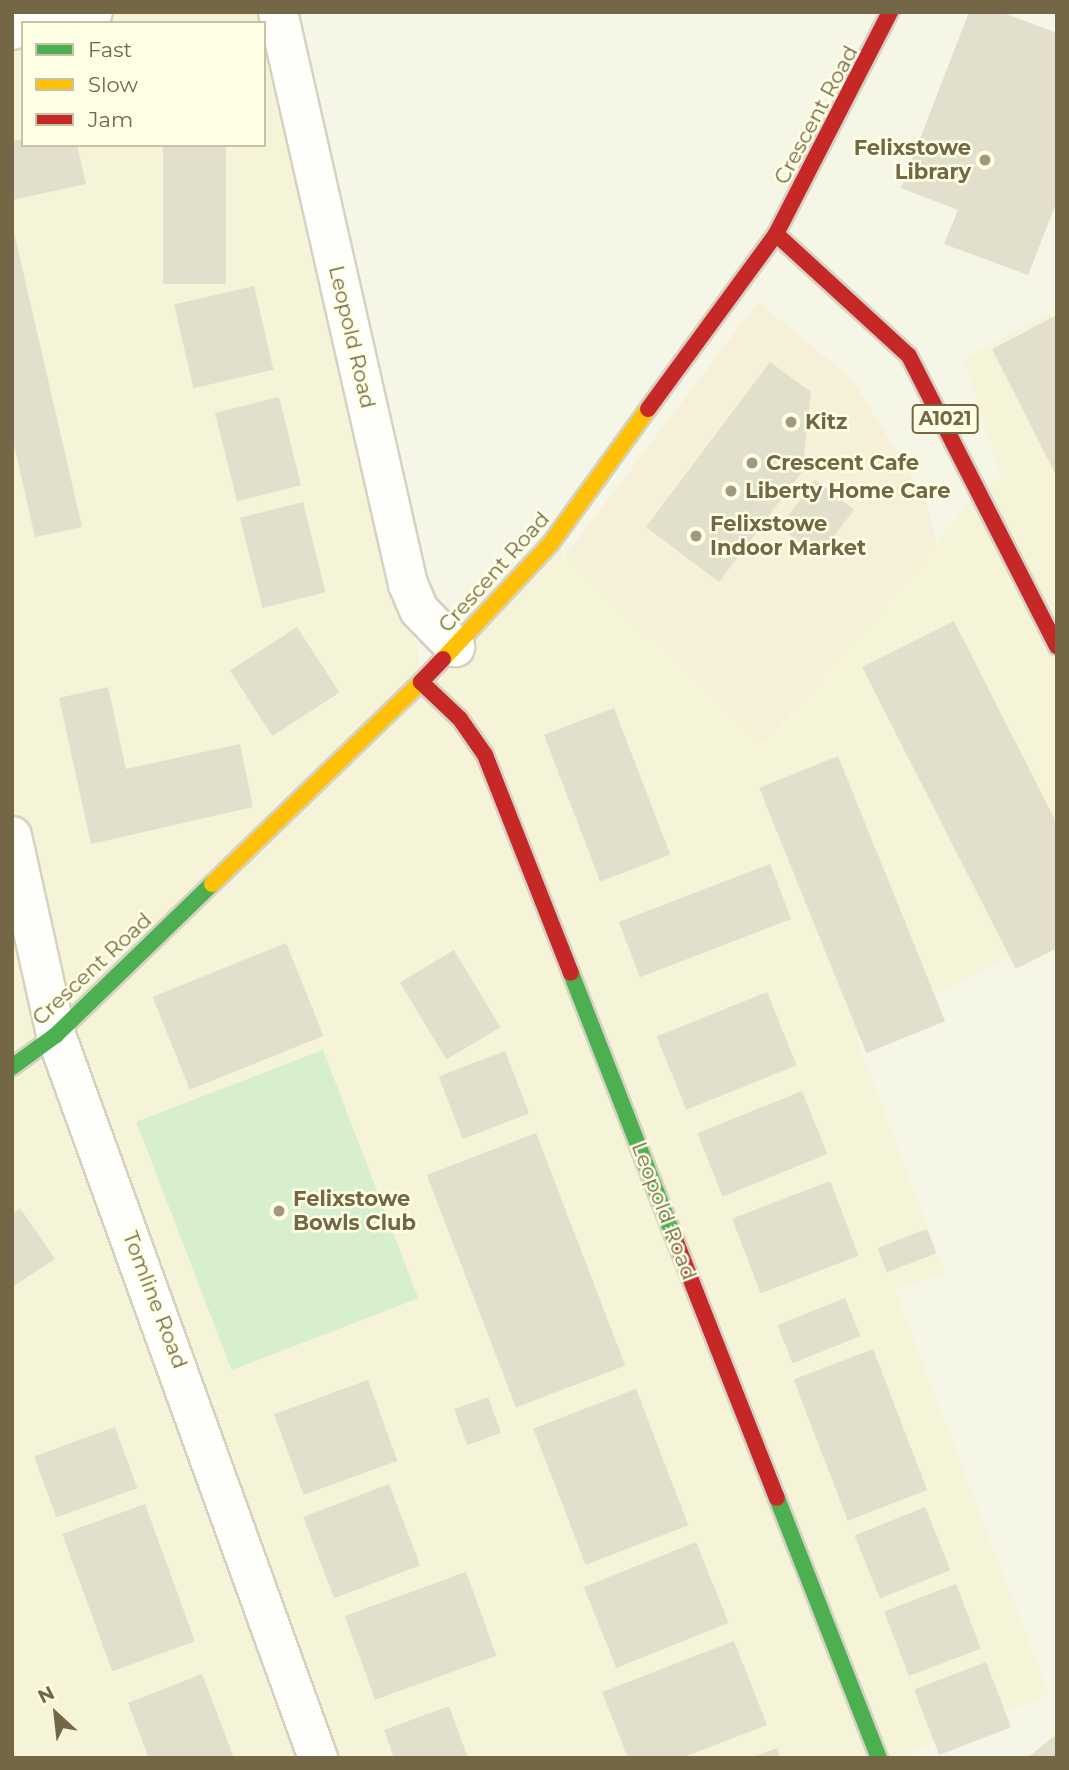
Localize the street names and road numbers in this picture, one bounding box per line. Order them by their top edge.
street label: Crescent Road [769,41,863,189]
street label: Leopold Road [323,263,381,411]
road number: A1021 [910,404,980,434]
street label: Crescent Road [433,507,555,637]
street label: Crescent Road [27,907,157,1031]
street label: Leopold Road [626,1138,702,1284]
street label: Tomline Road [117,1228,193,1372]

